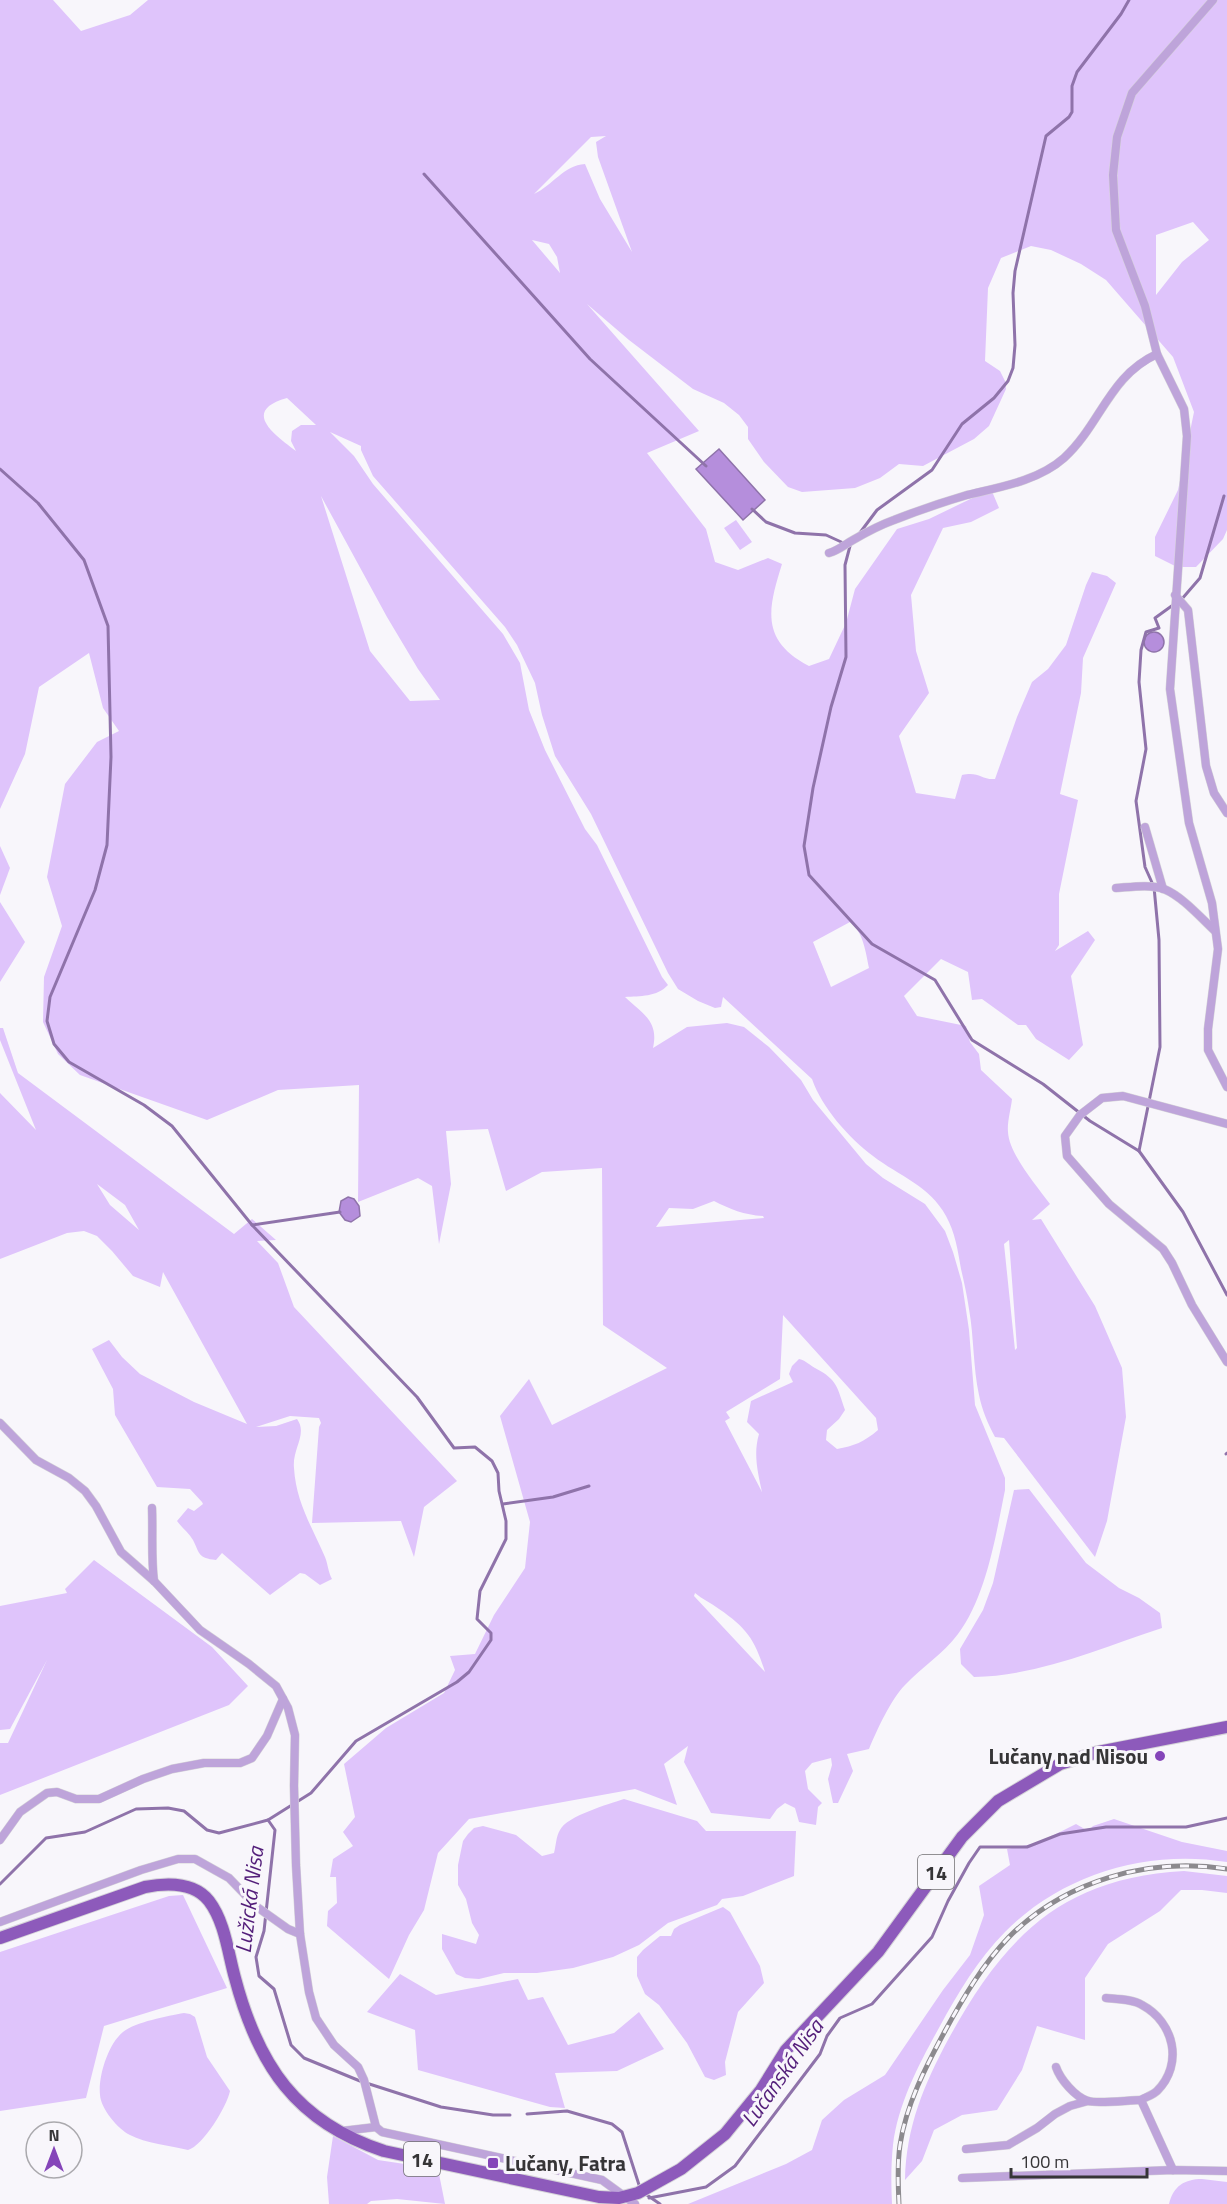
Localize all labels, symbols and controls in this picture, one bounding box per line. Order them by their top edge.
place label: Lučany nad Nisou [989,1740,1148,1772]
marker: Lučany nad Nisou [1153,1749,1167,1763]
water label: Lužická Nisa [226,1843,273,1955]
road number: 14 [918,1855,954,1889]
water label: Lučanská Nisa [732,2011,833,2134]
north arrow [24,2120,84,2180]
text: N [48,2123,60,2147]
scale bar [1011,2141,1148,2179]
road number: 14 [404,2142,440,2176]
place label: Lučany, Fatra [505,2147,626,2179]
text: 100 m [1020,2148,1069,2175]
marker: Lučany, Fatra [486,2156,500,2170]

